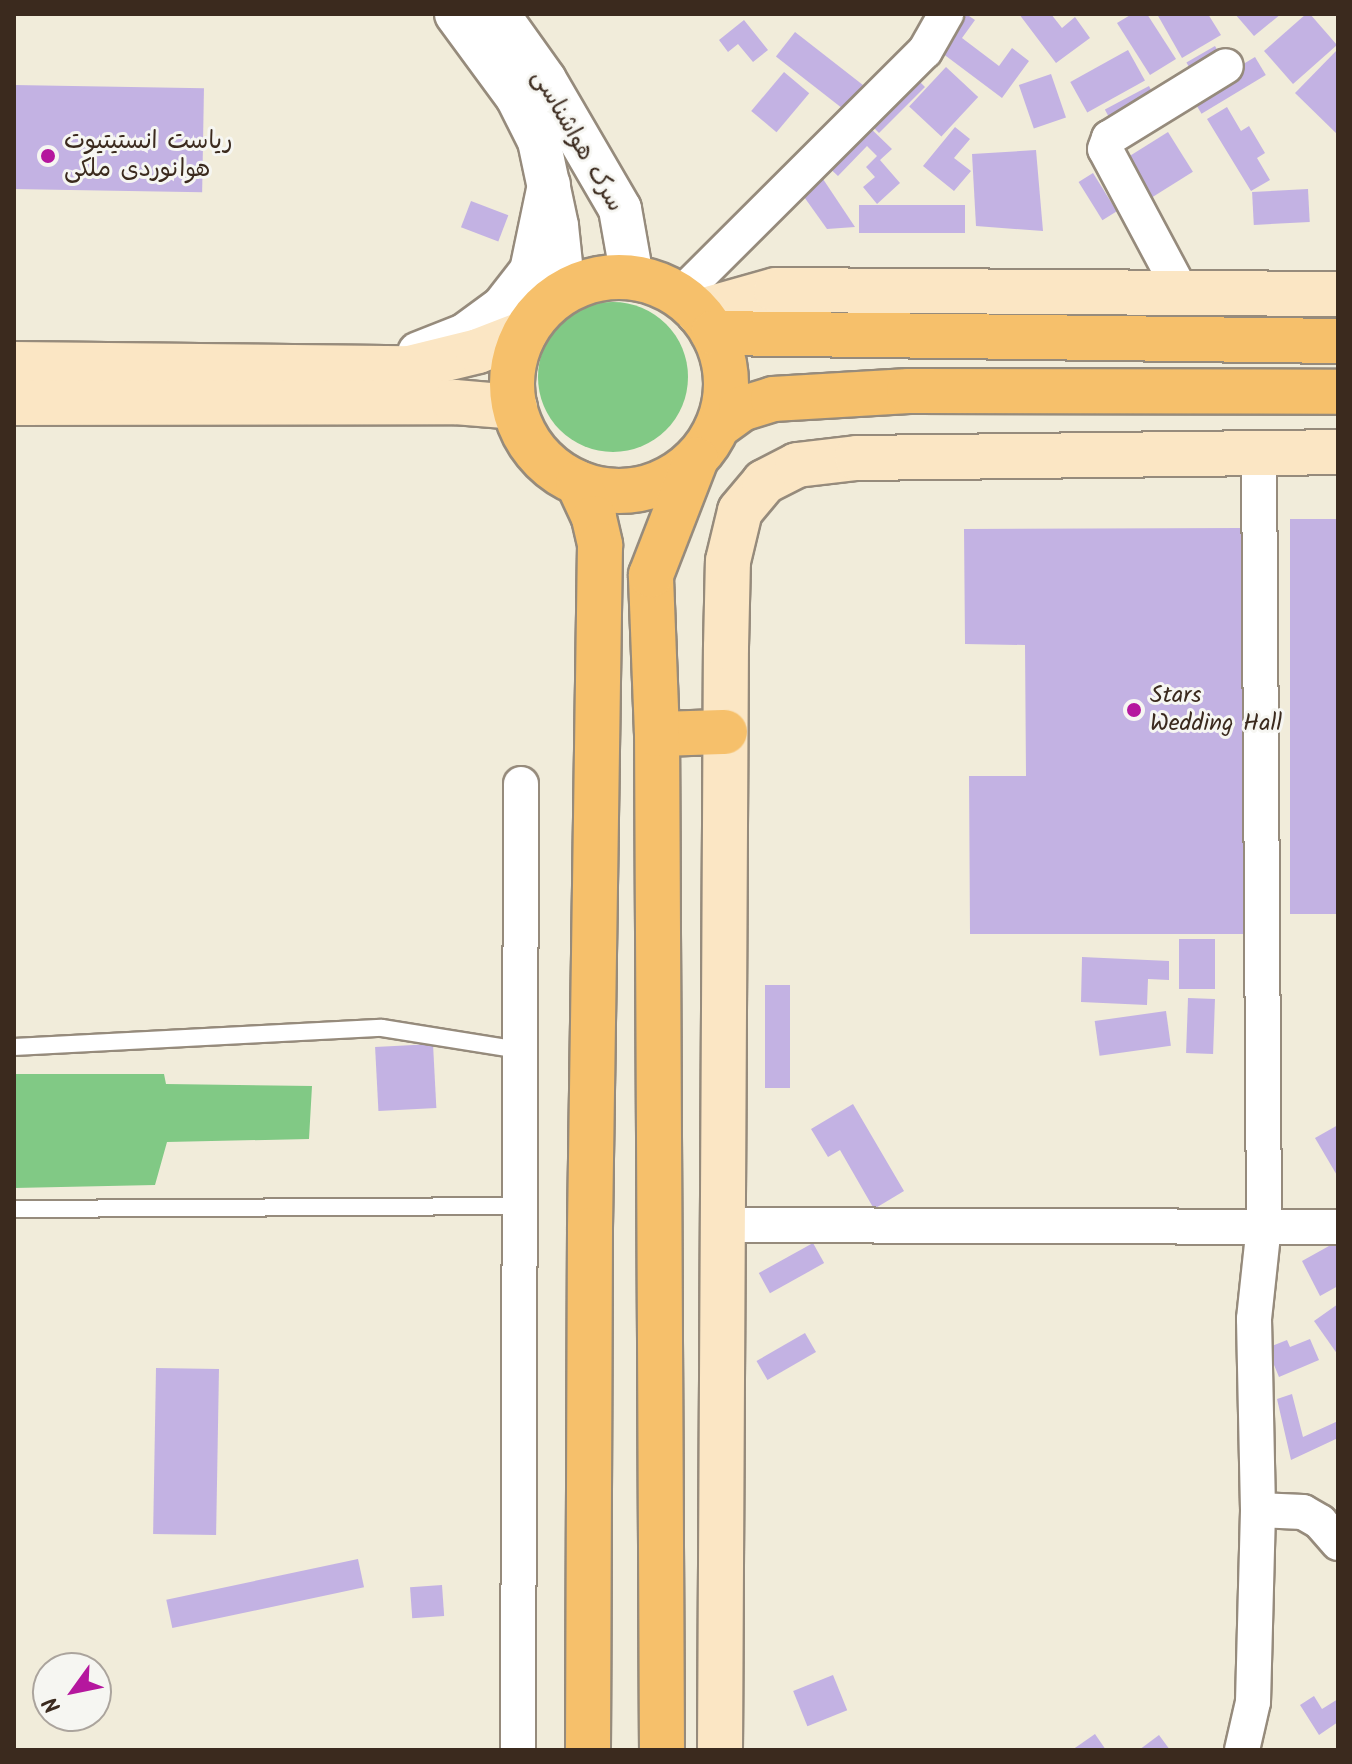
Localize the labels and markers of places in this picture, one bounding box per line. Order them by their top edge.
place label: ریاست انستیتیوت هوانوردی ملکی [64,128,233,184]
marker: ریاست انستیتیوت هوانوردی ملکی [39,147,57,165]
place label: Stars Wedding Hall [1150,682,1282,738]
marker: Stars Wedding Hall [1125,701,1143,719]

